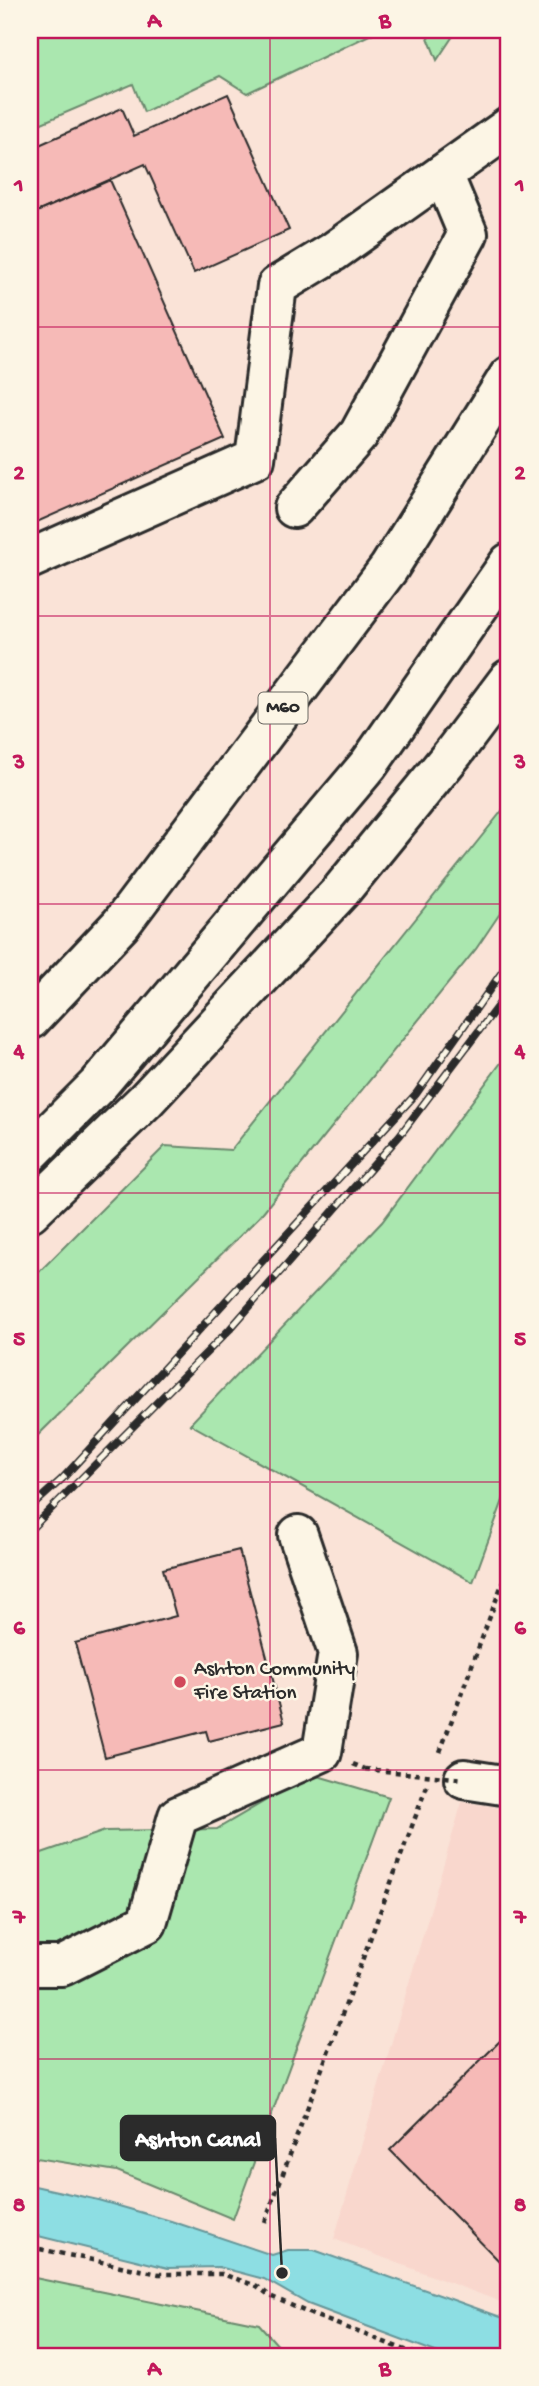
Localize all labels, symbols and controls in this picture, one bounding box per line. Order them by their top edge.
text: A [146,9,162,36]
text: B [378,9,392,36]
text: 1 [13,173,24,200]
text: 1 [514,173,525,200]
text: 2 [13,461,25,488]
text: 2 [514,461,526,488]
road number: M60 [258,692,308,723]
text: 3 [12,750,25,777]
text: 3 [513,750,526,777]
text: 4 [13,1039,25,1066]
text: 4 [514,1039,526,1066]
text: 5 [13,1327,25,1354]
text: 5 [514,1327,526,1354]
text: 6 [13,1616,26,1643]
text: 6 [514,1616,527,1643]
place label: Ashton Community Fire Station [193,1658,355,1707]
marker: Ashton Community Fire Station [172,1674,188,1690]
text: 7 [12,1905,26,1932]
text: 7 [513,1905,527,1932]
callout: Ashton Canal [121,2116,275,2160]
text: Ashton Canal [134,2128,261,2155]
text: 8 [13,2193,26,2220]
text: 8 [514,2193,527,2220]
text: A [146,2357,162,2384]
text: B [378,2357,392,2384]

